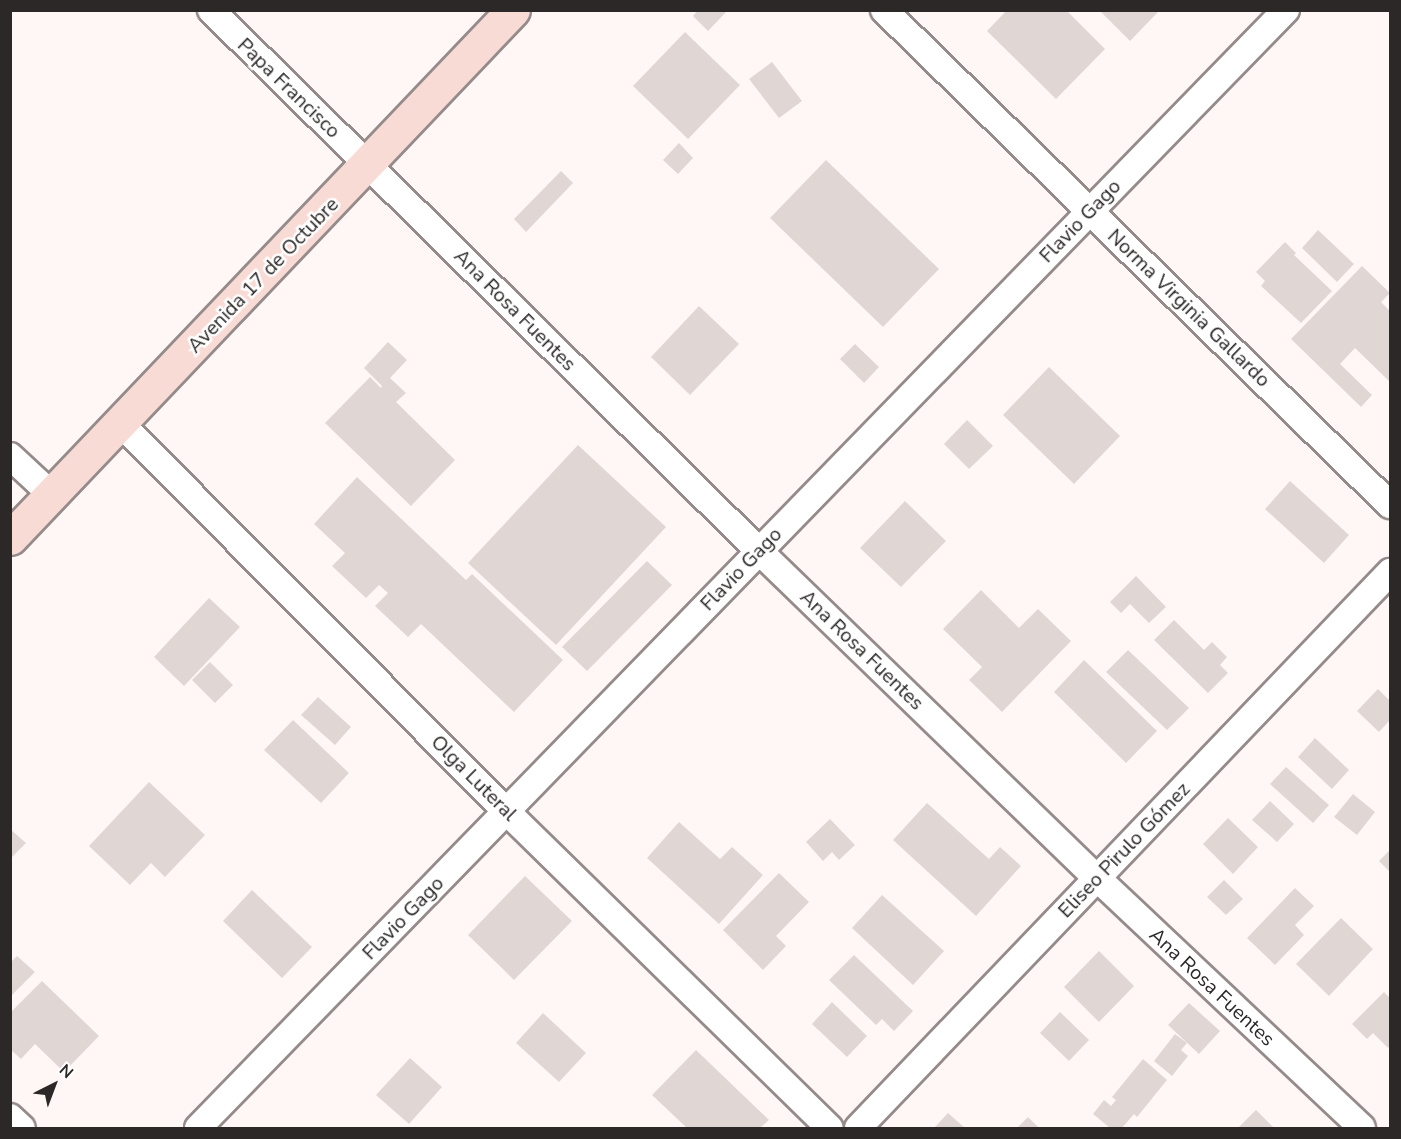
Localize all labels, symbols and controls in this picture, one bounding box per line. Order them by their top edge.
street label: Papa Francisco [233,33,345,143]
street label: Flavio Gago [1034,174,1126,268]
street label: Avenida 17 de Octubre [182,192,344,358]
street label: Norma Virginia Gallardo [1103,224,1275,392]
street label: Ana Rosa Fuentes [449,244,581,376]
street label: Flavio Gago [695,522,787,616]
street label: Ana Rosa Fuentes [795,585,929,715]
street label: Olga Luteral [426,730,522,826]
street label: Eliseo Pirulo Gómez [1053,777,1195,923]
street label: Flavio Gago [357,871,449,965]
street label: Ana Rosa Fuentes [1144,923,1280,1051]
north arrow [24,1055,84,1115]
text: N [54,1059,78,1084]

